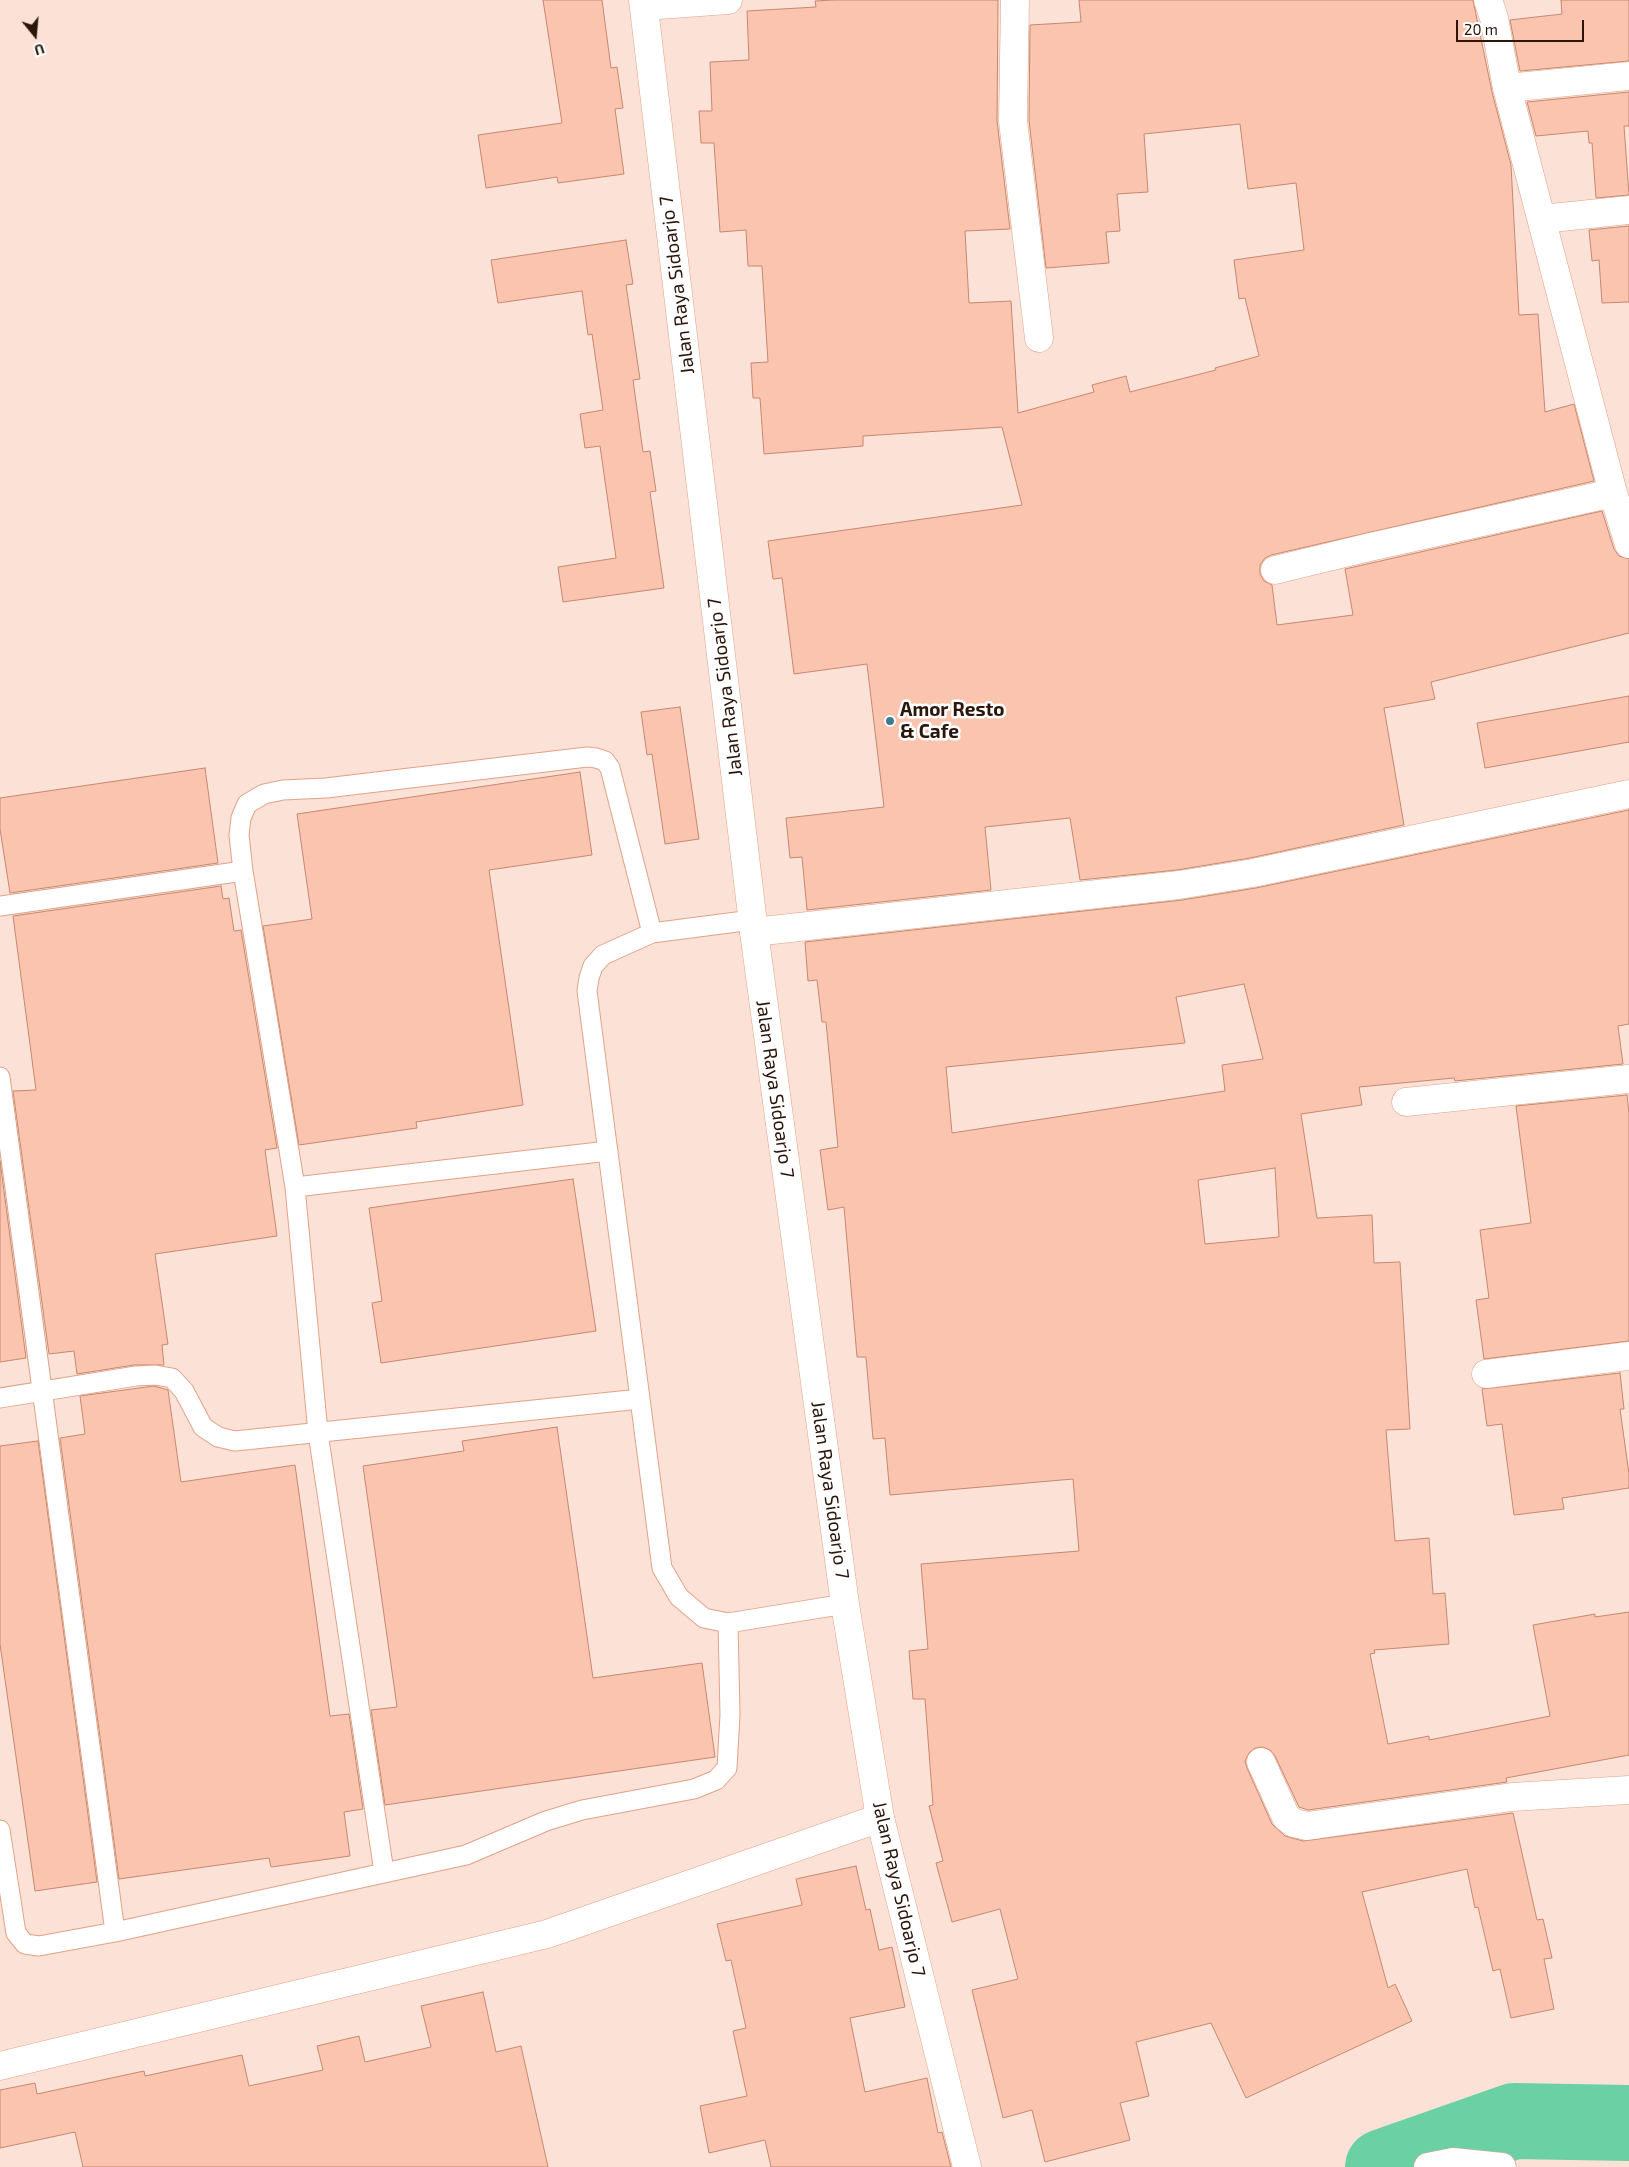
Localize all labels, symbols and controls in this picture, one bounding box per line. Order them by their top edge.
north arrow [10,10,60,60]
scale bar [1459,10,1586,42]
text: 20 m [1464,20,1498,38]
text: U [32,40,47,59]
street label: Jalan Raya Sidoarjo 7 [655,194,699,376]
street label: Jalan Raya Sidoarjo 7 [703,596,747,778]
place label: Amor Resto & Cafe [900,699,1005,743]
marker: Amor Resto & Cafe [884,715,896,727]
street label: Jalan Raya Sidoarjo 7 [751,998,799,1180]
street label: Jalan Raya Sidoarjo 7 [806,1399,854,1581]
street label: Jalan Raya Sidoarjo 7 [868,1799,930,1979]

